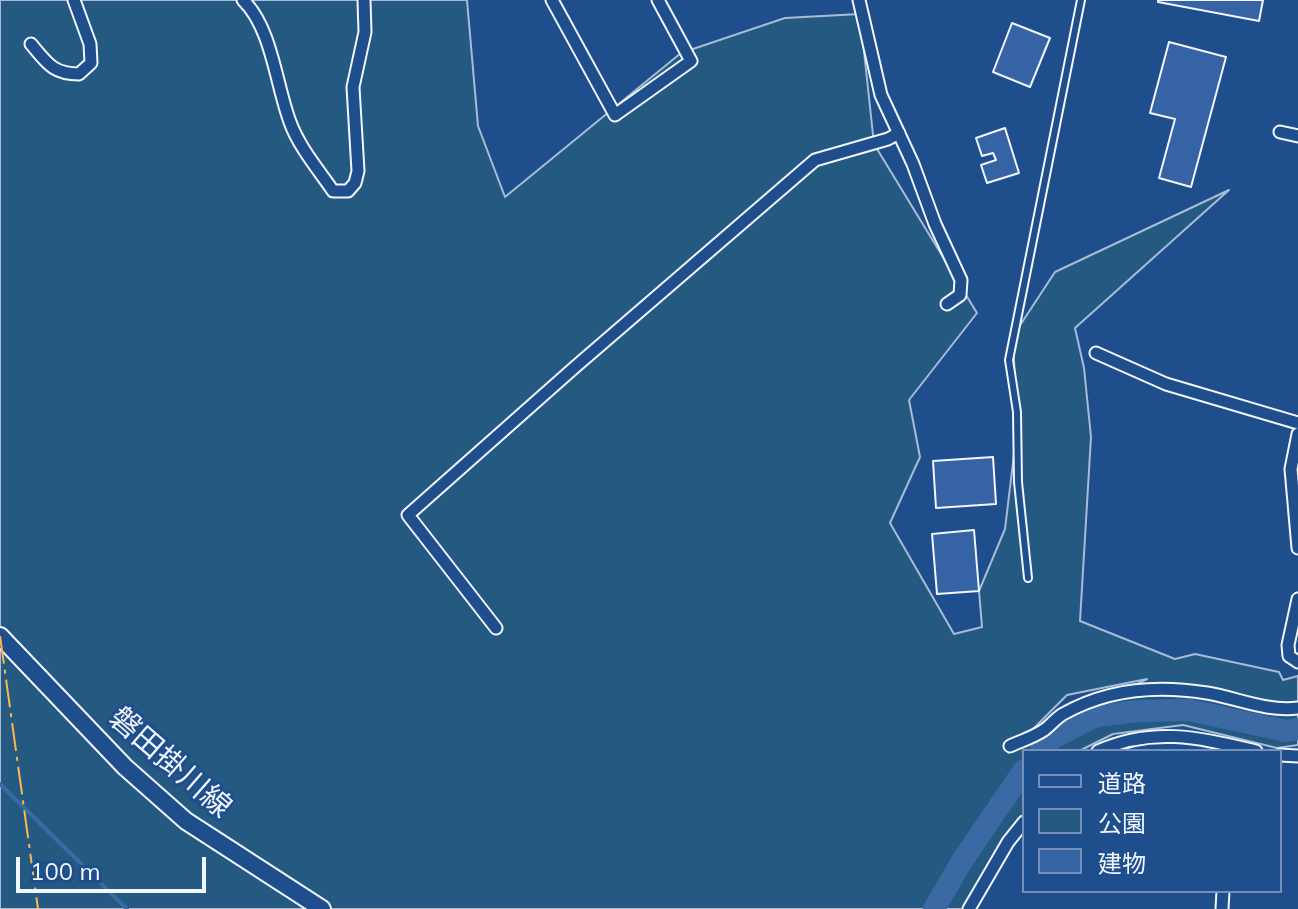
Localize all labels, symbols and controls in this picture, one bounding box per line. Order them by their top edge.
street label: 磐田掛川線 [102,700,238,826]
legend [1022,749,1282,893]
text: 道路 [1098,768,1146,798]
text: 公園 [1098,808,1146,838]
scale bar [20,841,210,891]
text: 建物 [1098,848,1146,878]
text: 100 m [30,856,101,886]

